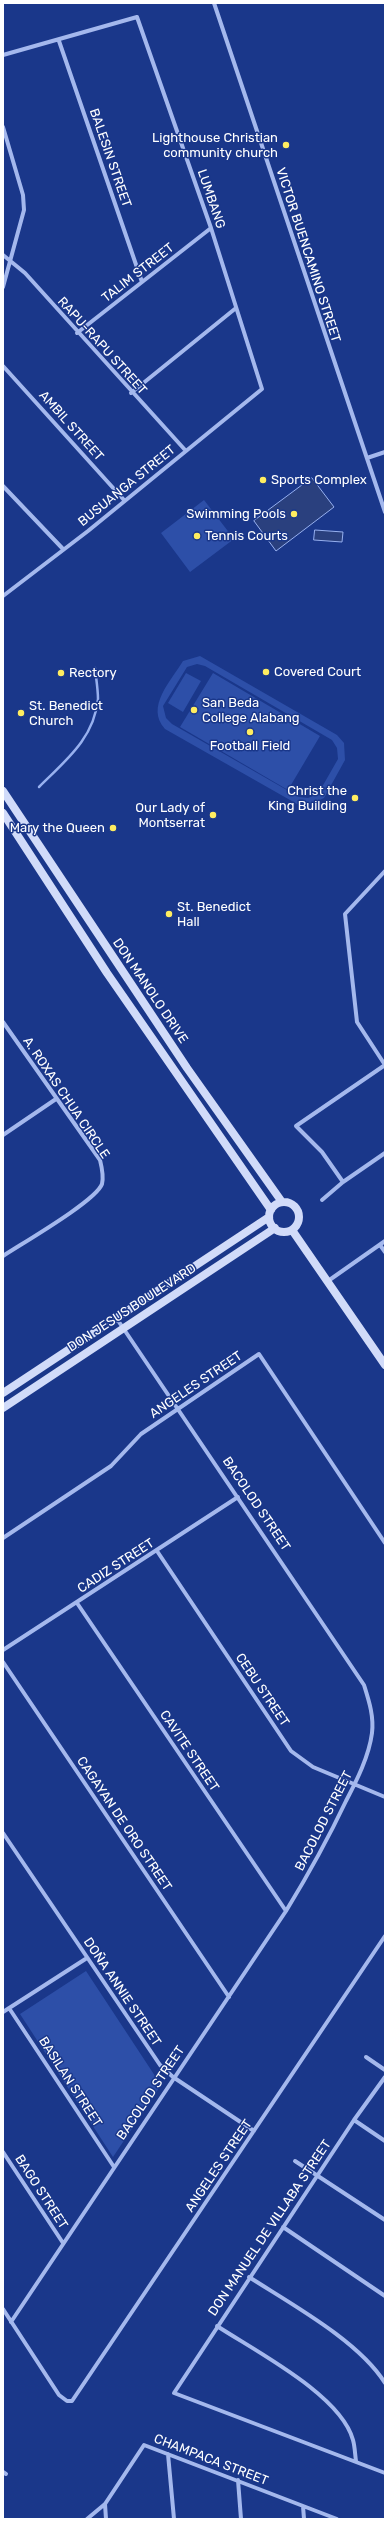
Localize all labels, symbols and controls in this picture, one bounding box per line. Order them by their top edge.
street label: BALESIN STREET [86,106,134,210]
place label: Lighthouse Christian community church [152,130,278,161]
marker: Lighthouse Christian community church [281,140,291,150]
street label: VICTOR BUENCAMINO STREET [272,166,344,344]
street label: LUMBANG [194,167,228,231]
street label: TALIM STREET [99,240,177,306]
street label: RAPU-RAPU STREET [54,294,150,398]
street label: AMBIL STREET [35,388,107,464]
street label: BUSUANGA STREET [75,442,179,530]
place label: Sports Complex [271,472,367,488]
marker: Sports Complex [258,475,268,485]
place label: Swimming Pools [186,506,286,522]
marker: Swimming Pools [289,509,299,519]
place label: Tennis Courts [205,528,288,544]
marker: Tennis Courts [192,531,202,541]
place label: Covered Court [274,664,361,680]
place label: Rectory [69,665,117,681]
marker: Covered Court [261,667,271,677]
marker: Rectory [56,668,66,678]
place label: San Beda College Alabang [202,695,300,726]
place label: St. Benedict Church [29,698,103,729]
marker: San Beda College Alabang [189,705,199,715]
marker: St. Benedict Church [16,708,26,718]
marker: Football Field [245,727,255,737]
place label: Football Field [210,738,290,754]
place label: Christ the King Building [268,783,347,814]
marker: Christ the King Building [350,793,360,803]
place label: Our Lady of Montserrat [135,800,205,831]
marker: Our Lady of Montserrat [208,810,218,820]
place label: Mary the Queen [10,820,105,836]
marker: Mary the Queen [108,823,118,833]
place label: St. Benedict Hall [177,899,251,930]
marker: St. Benedict Hall [164,909,174,919]
street label: DON MANOLO DRIVE [109,935,191,1047]
street label: A. ROXAS CHUA CIRCLE [19,1034,113,1162]
street label: DON JESUS BOULEVARD [65,1261,199,1355]
street label: ANGELES STREET [147,1348,245,1422]
street label: BACOLOD STREET [219,1454,293,1554]
street label: CADIZ STREET [75,1535,157,1597]
street label: CEBU STREET [232,1650,292,1730]
street label: CAVITE STREET [156,1707,222,1795]
street label: CAGAYAN DE ORO STREET [73,1754,175,1894]
street label: BACOLOD STREET [292,1768,356,1874]
street label: DOÑA ANNIE STREET [80,1935,164,2049]
street label: BASILAN STREET [35,2034,105,2130]
street label: BACOLOD STREET [114,2043,188,2143]
street label: ANGELES STREET [182,2117,256,2215]
street label: DON MANUEL DE VILLABA STREET [205,2137,335,2319]
street label: BAGO STREET [11,2152,71,2232]
street label: CHAMPACA STREET [152,2431,270,2489]

